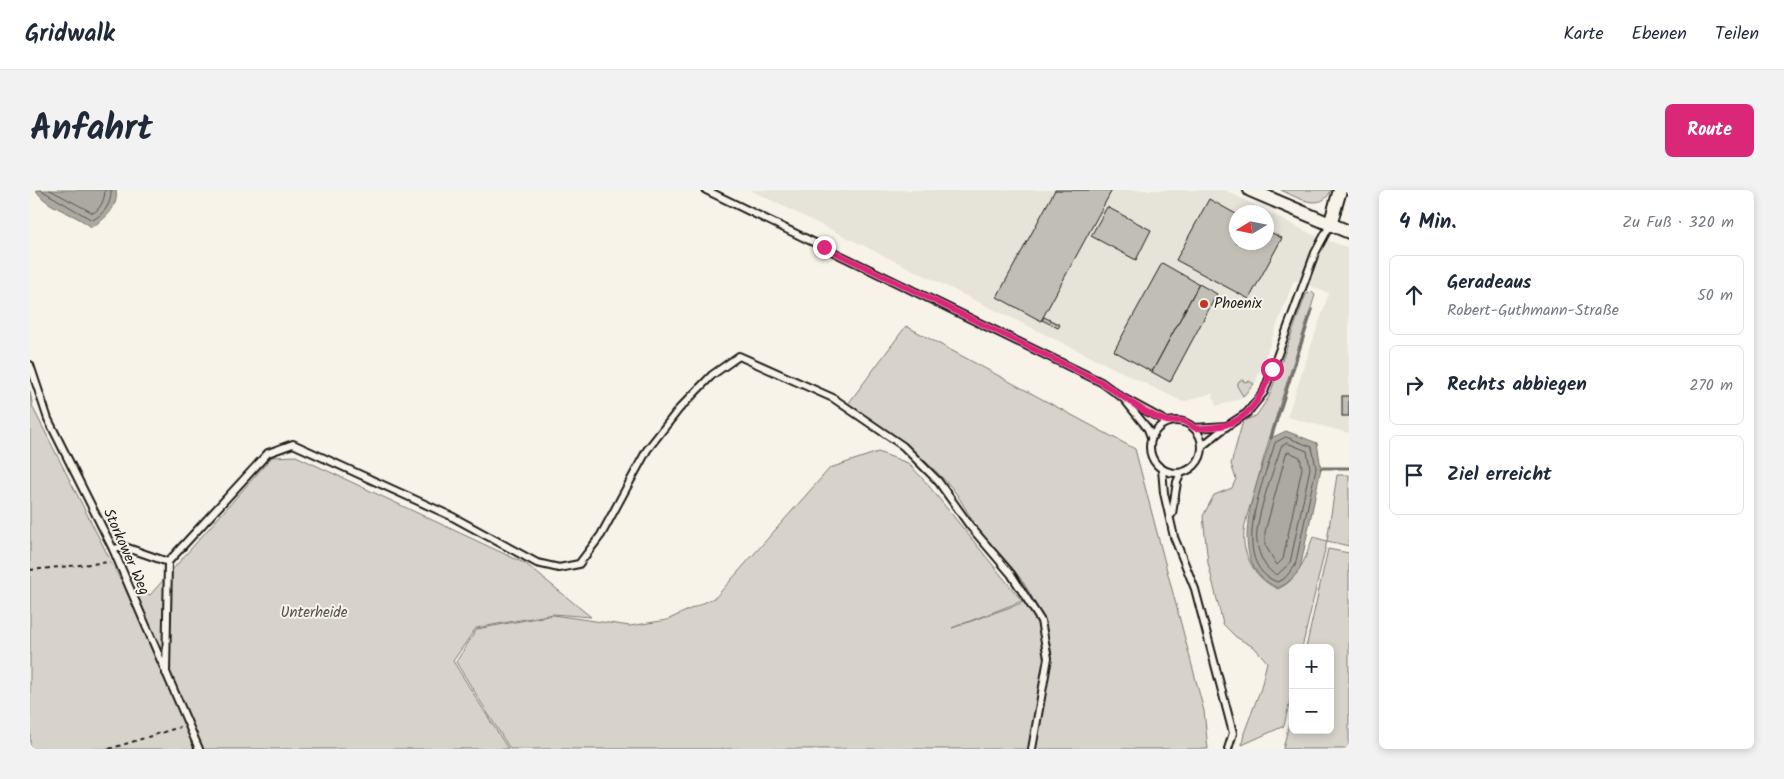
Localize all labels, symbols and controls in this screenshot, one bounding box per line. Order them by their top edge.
text: Gridwalk [25,15,115,54]
text: Karte [1563,20,1604,49]
text: Ebenen [1632,20,1687,49]
text: Teilen [1715,20,1759,49]
text: Anfahrt [30,102,153,158]
button: Route [1665,104,1754,157]
north arrow [1229,205,1274,250]
text: 4 Min. [1399,206,1456,239]
text: Zu Fuß · 320 m [1622,210,1734,235]
route end [813,236,836,259]
text: Geradeaus [1447,268,1532,298]
icon: ahead [1400,281,1428,309]
text: 50 m [1697,283,1733,308]
place label: Phoenix [1214,292,1262,316]
marker: Phoenix [1198,298,1210,310]
text: Robert-Guthmann-Straße [1447,298,1619,323]
route start [1261,358,1284,381]
text: Rechts abbiegen [1447,370,1587,400]
icon: right [1400,371,1428,399]
text: 270 m [1689,373,1733,398]
text: Ziel erreicht [1447,460,1552,490]
icon: arrive [1400,461,1428,489]
street label: Storkower Weg [96,505,156,599]
park label: Unterheide [280,601,348,625]
map controls [1289,644,1334,734]
button: + [1289,644,1334,689]
button: − [1289,689,1334,734]

